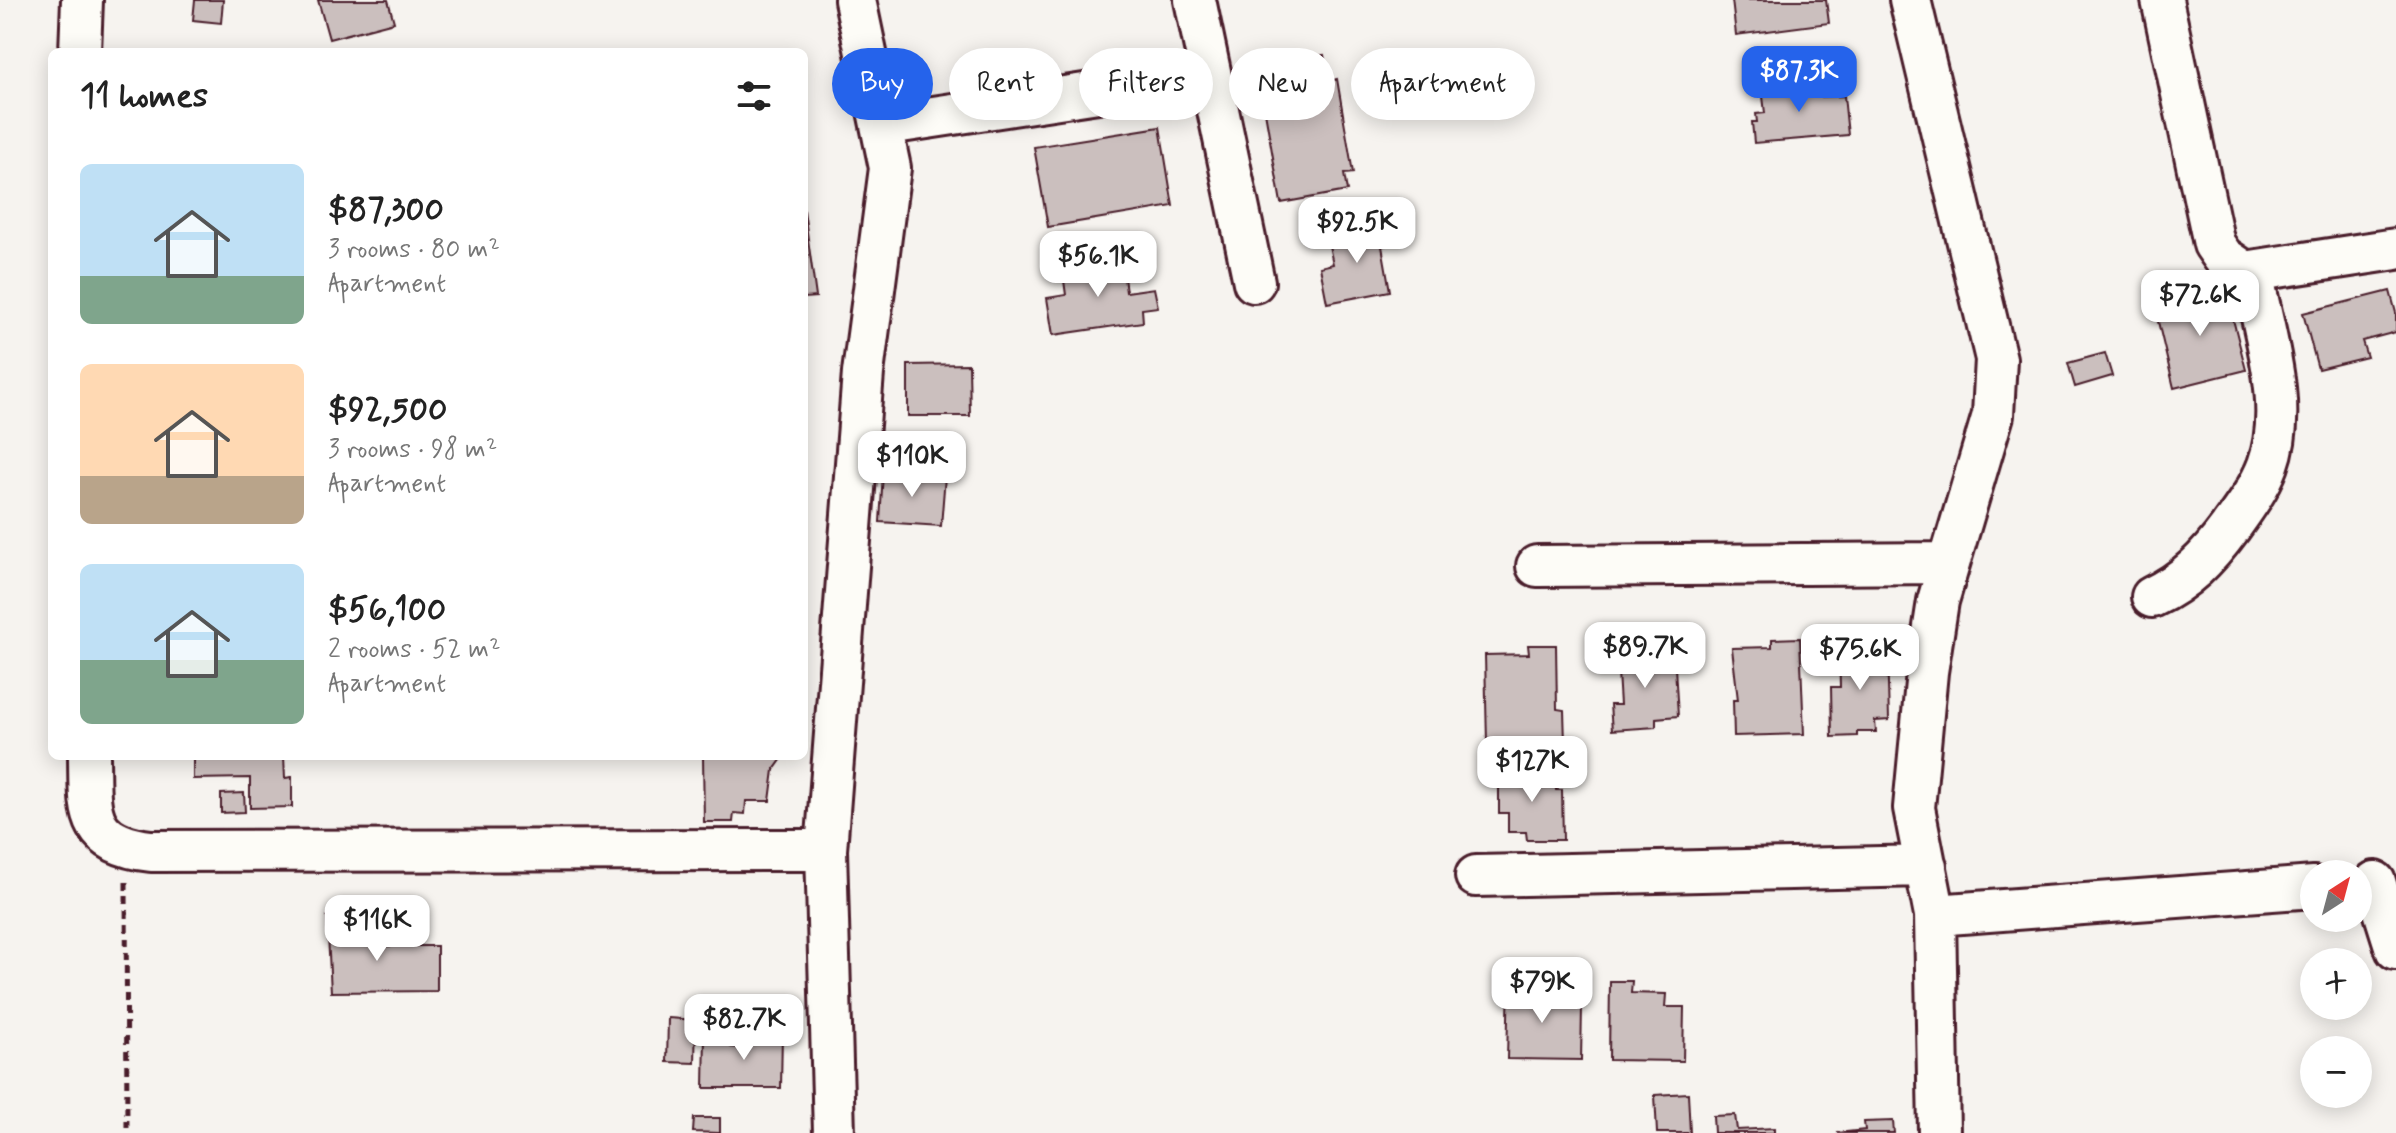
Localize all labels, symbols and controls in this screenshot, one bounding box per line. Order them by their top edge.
pin: $87.3K [1734,46,1864,114]
chip: Buy [832,48,933,120]
chip: Rent [949,48,1063,120]
chip: Filters [1079,48,1213,120]
chip: New [1229,48,1335,120]
chip: Apartment [1351,48,1535,120]
text: $87.3K [1760,55,1838,89]
text: 11 homes [80,74,208,119]
icon: filters [732,74,776,118]
text: $87,300 [328,188,444,233]
icon: home [144,196,240,292]
pin: $92.5K [1292,197,1422,265]
text: $92.5K [1316,206,1398,240]
pin: $56.1K [1033,231,1163,299]
text: 3 rooms · 80 m² [328,233,500,267]
text: $56.1K [1058,240,1138,274]
text: Apartment [328,267,446,301]
pin: $72.6K [2135,270,2265,338]
text: $72.6K [2159,279,2241,313]
text: $92,500 [328,388,447,433]
icon: home [144,396,240,492]
pin: $110K [856,431,968,499]
text: 3 rooms · 98 m² [328,433,497,467]
text: $110K [876,440,948,474]
text: Apartment [328,467,446,501]
text: $56,100 [328,588,446,633]
icon: home [144,596,240,692]
pin: $89.7K [1580,622,1710,690]
pin: $75.6K [1795,624,1925,692]
text: $89.7K [1603,631,1688,665]
text: 2 rooms · 52 m² [328,633,500,667]
text: $75.6K [1819,633,1901,667]
text: Apartment [328,667,446,701]
pin: $127K [1476,736,1588,804]
text: $127K [1495,745,1569,779]
north arrow [2300,860,2372,932]
map controls [2300,860,2372,1108]
pin: $116K [321,895,433,963]
text: $116K [343,904,411,938]
button: + [2300,948,2372,1020]
pin: $79K [1495,957,1589,1025]
text: $79K [1510,966,1574,1000]
pin: $82.7K [679,994,809,1062]
text: $82.7K [702,1003,786,1037]
button: − [2300,1036,2372,1108]

